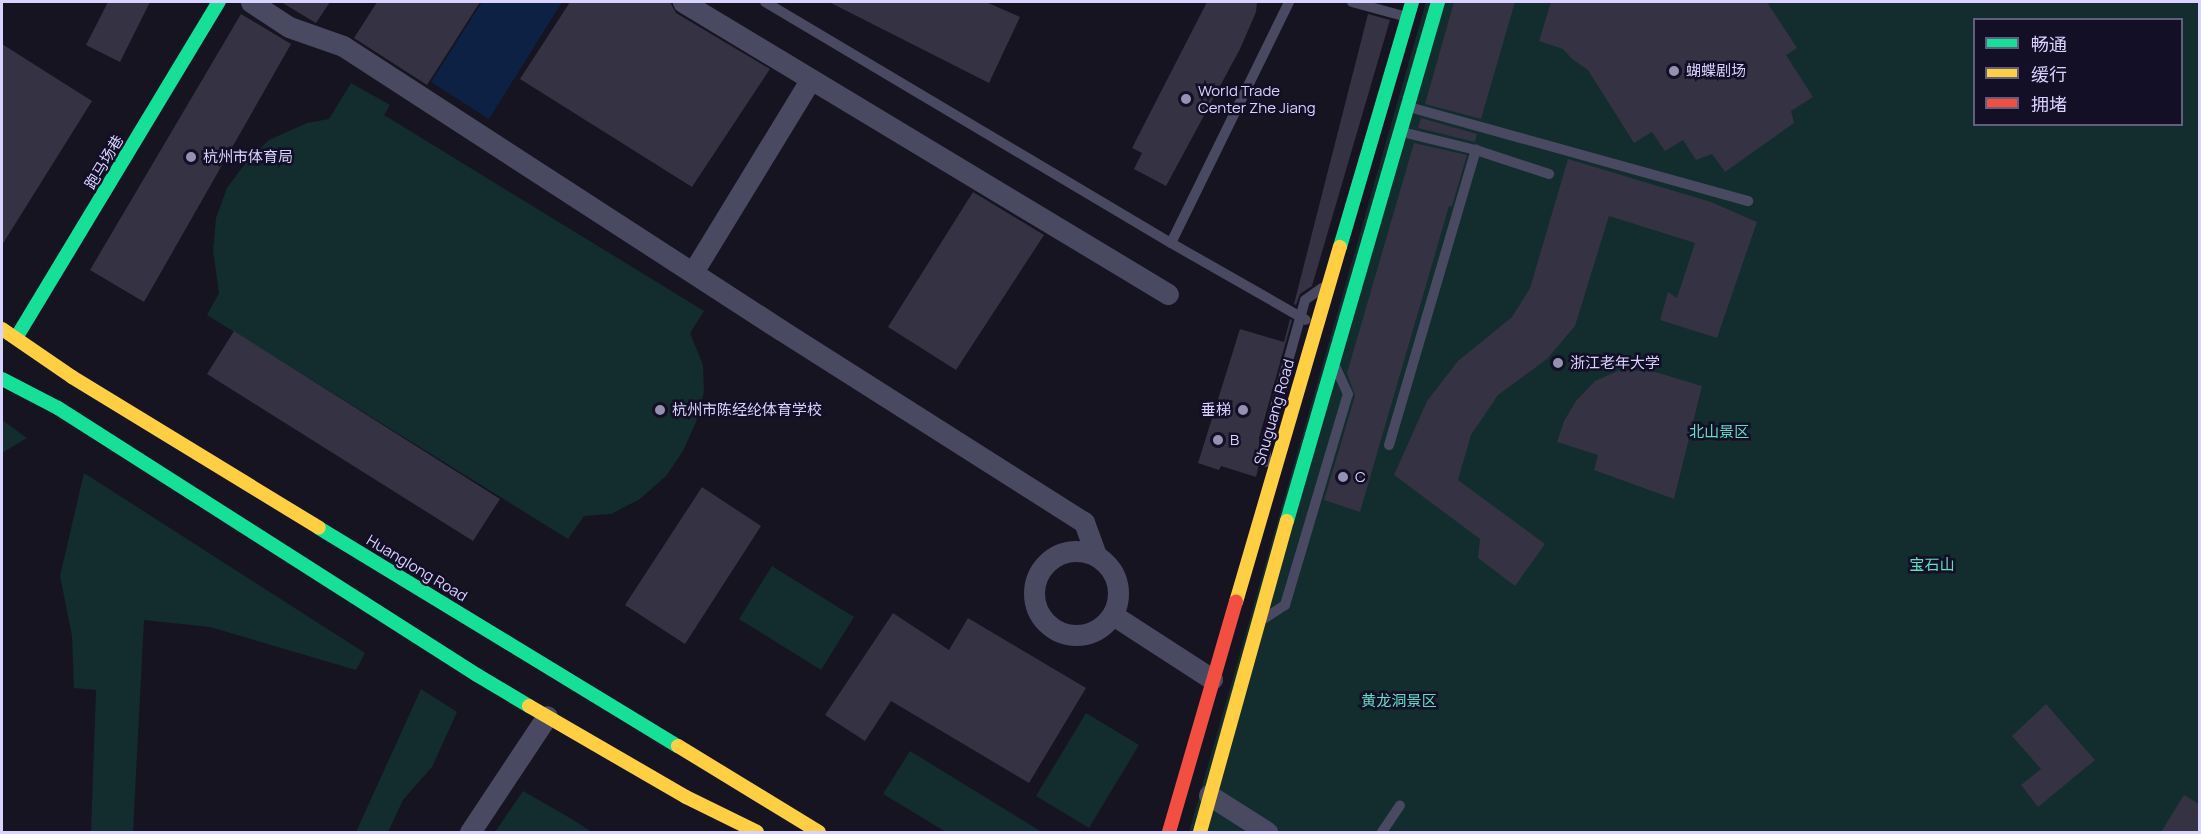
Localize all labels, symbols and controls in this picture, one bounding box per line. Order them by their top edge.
legend [1973,18,2183,126]
text: 畅通 [2031,32,2067,56]
place label: 蝴蝶剧场 [1686,62,1746,80]
text: 缓行 [2031,62,2067,86]
marker: 蝴蝶剧场 [1667,64,1681,78]
place label: World Trade Center Zhe Jiang [1198,81,1316,116]
marker: World Trade Center Zhe Jiang [1179,92,1193,106]
text: 拥堵 [2031,92,2067,116]
street label: 跑马场巷 [81,132,127,192]
place label: 杭州市体育局 [203,148,293,166]
marker: 杭州市体育局 [184,150,198,164]
place label: 浙江老年大学 [1570,354,1660,372]
marker: 浙江老年大学 [1551,356,1565,370]
street label: Shuguang Road [1250,357,1298,467]
place label: 杭州市陈经纶体育学校 [672,401,822,419]
place label: 垂梯 [1201,401,1231,419]
marker: 杭州市陈经纶体育学校 [653,403,667,417]
marker: 垂梯 [1236,403,1250,417]
park label: 北山景区 [1689,423,1749,441]
place label: B [1230,431,1239,449]
marker: B [1211,433,1225,447]
place label: C [1355,468,1366,486]
marker: C [1336,470,1350,484]
street label: Huanglong Road [363,531,471,605]
park label: 宝石山 [1910,556,1954,574]
park label: 黄龙洞景区 [1362,692,1436,710]

